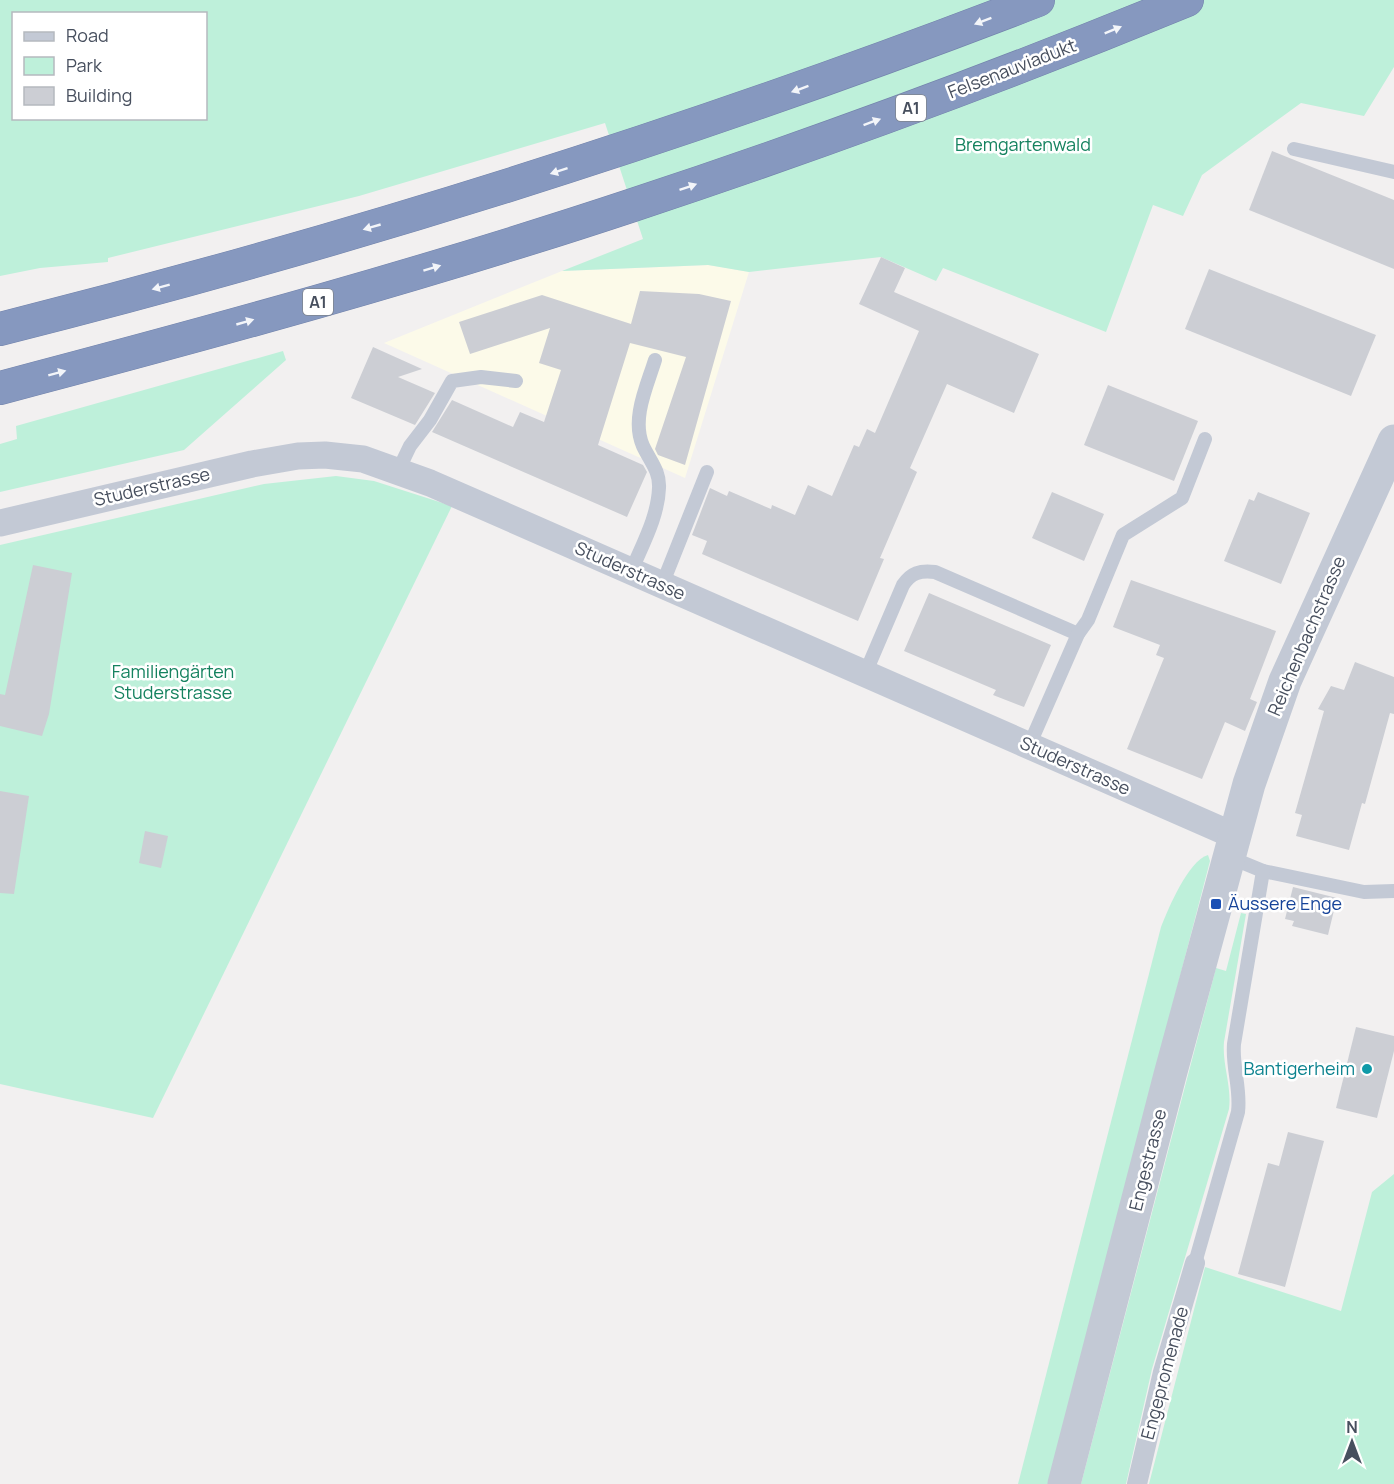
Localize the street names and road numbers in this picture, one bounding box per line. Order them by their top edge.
street label: Felsenauviadukt [944,33,1079,104]
road number: A1 [896,95,926,121]
road number: A1 [303,289,333,315]
street label: Studerstrasse [91,461,212,511]
street label: Studerstrasse [571,535,689,605]
street label: Reichenbachstrasse [1262,552,1351,719]
street label: Studerstrasse [1016,730,1134,800]
street label: Engestrasse [1123,1106,1171,1213]
street label: Engepromenade [1135,1304,1193,1442]

